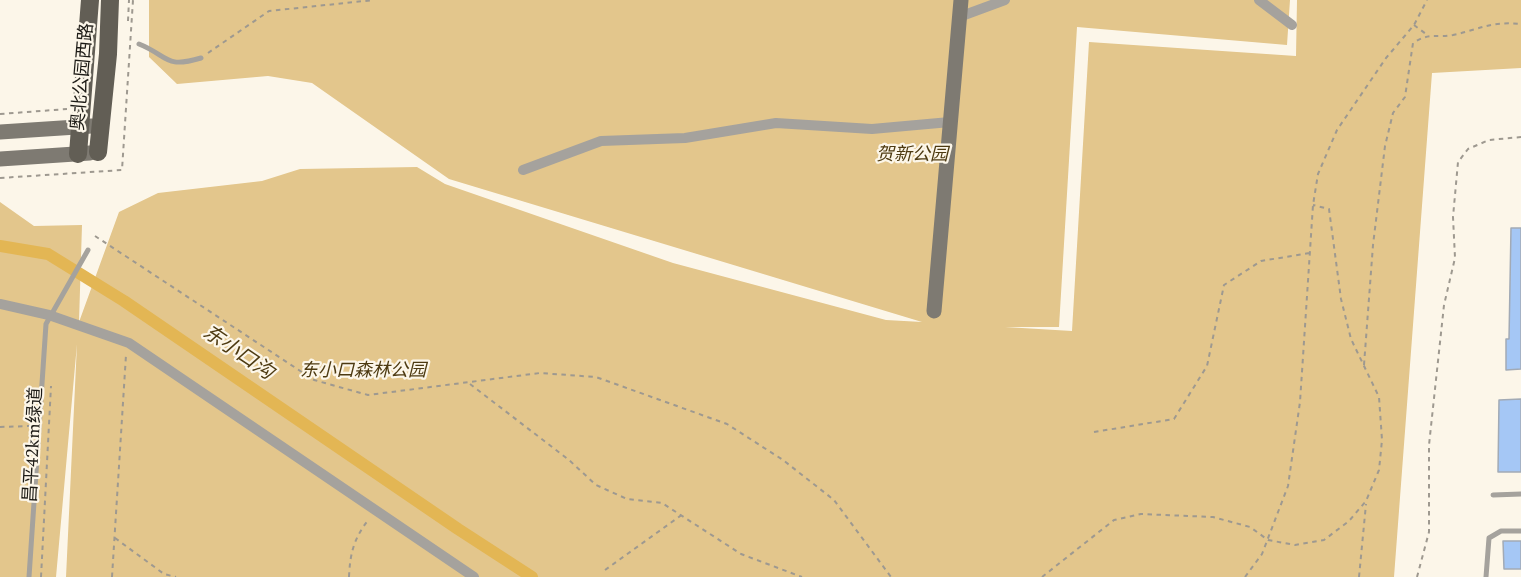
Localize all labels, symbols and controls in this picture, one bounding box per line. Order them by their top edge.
street label: 奥北公园西路 [69,22,99,132]
park label: 贺新公园 [876,145,948,167]
water label: 东小口沟 [197,322,277,386]
park label: 东小口森林公园 [300,361,426,383]
street label: 昌平42km绿道 [21,387,49,503]

